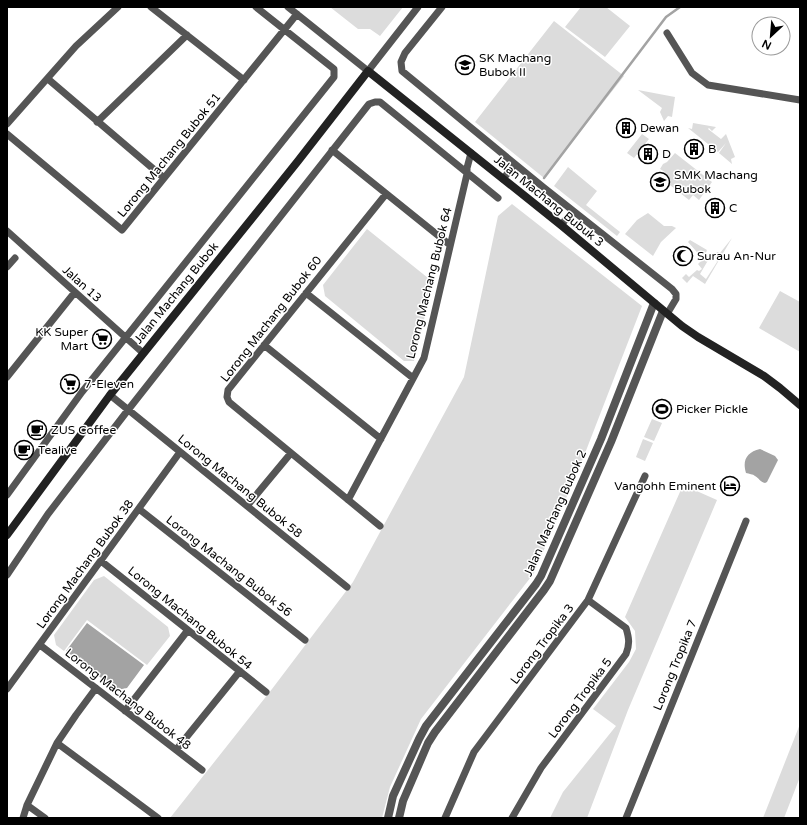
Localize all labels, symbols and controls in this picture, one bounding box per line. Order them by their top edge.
north arrow [751,16,791,56]
text: N [760,37,774,52]
place label: SK Machang Bubok II [479,51,551,79]
school or university icon: SK Machang Bubok II [454,54,476,76]
street label: Lorong Machang Bubok 51 [115,90,223,220]
building icon: Dewan [615,117,637,139]
place label: Dewan [640,121,679,135]
building icon: B [683,138,705,160]
place label: B [708,142,716,156]
building icon: D [637,143,659,165]
place label: D [662,147,671,161]
street label: Jalan Machang Bubuk 3 [491,152,607,250]
place label: SMK Machang Bubok [674,168,758,196]
school or university icon: SMK Machang Bubok [649,171,671,193]
building icon: C [704,197,726,219]
place label: C [729,201,737,215]
street label: Lorong Machang Bubok 64 [403,205,455,360]
street label: Jalan Machang Bubok [131,239,221,346]
mosque icon: Surau An-Nur [672,245,694,267]
place label: Surau An-Nur [697,249,776,263]
street label: Lorong Machang Bubok 60 [218,253,325,385]
street label: Jalan 13 [60,263,104,305]
place label: KK Super Mart [35,325,88,353]
supermarket icon: KK Super Mart [91,328,113,350]
supermarket icon: 7-Eleven [59,373,81,395]
place label: 7-Eleven [84,377,134,391]
sports icon: Picker Pickle [651,398,673,420]
place label: Picker Pickle [676,402,748,416]
cafe icon: ZUS Coffee [26,419,48,441]
place label: ZUS Coffee [51,423,116,437]
street label: Lorong Machang Bubok 58 [175,432,305,540]
cafe icon: Tealive [13,439,35,461]
place label: Tealive [38,443,77,457]
street label: Jalan Machang Bubok 2 [521,448,589,578]
hotel icon: Vangohh Eminent [719,475,741,497]
place label: Vangohh Eminent [614,479,716,493]
street label: Lorong Machang Bubok 38 [34,497,136,631]
street label: Lorong Machang Bubok 56 [163,513,295,619]
street label: Lorong Machang Bubok 54 [125,564,255,673]
street label: Lorong Tropika 3 [507,601,577,687]
street label: Lorong Tropika 7 [650,618,700,712]
street label: Lorong Machang Bubok 48 [62,646,194,752]
street label: Lorong Tropika 5 [545,655,615,741]

